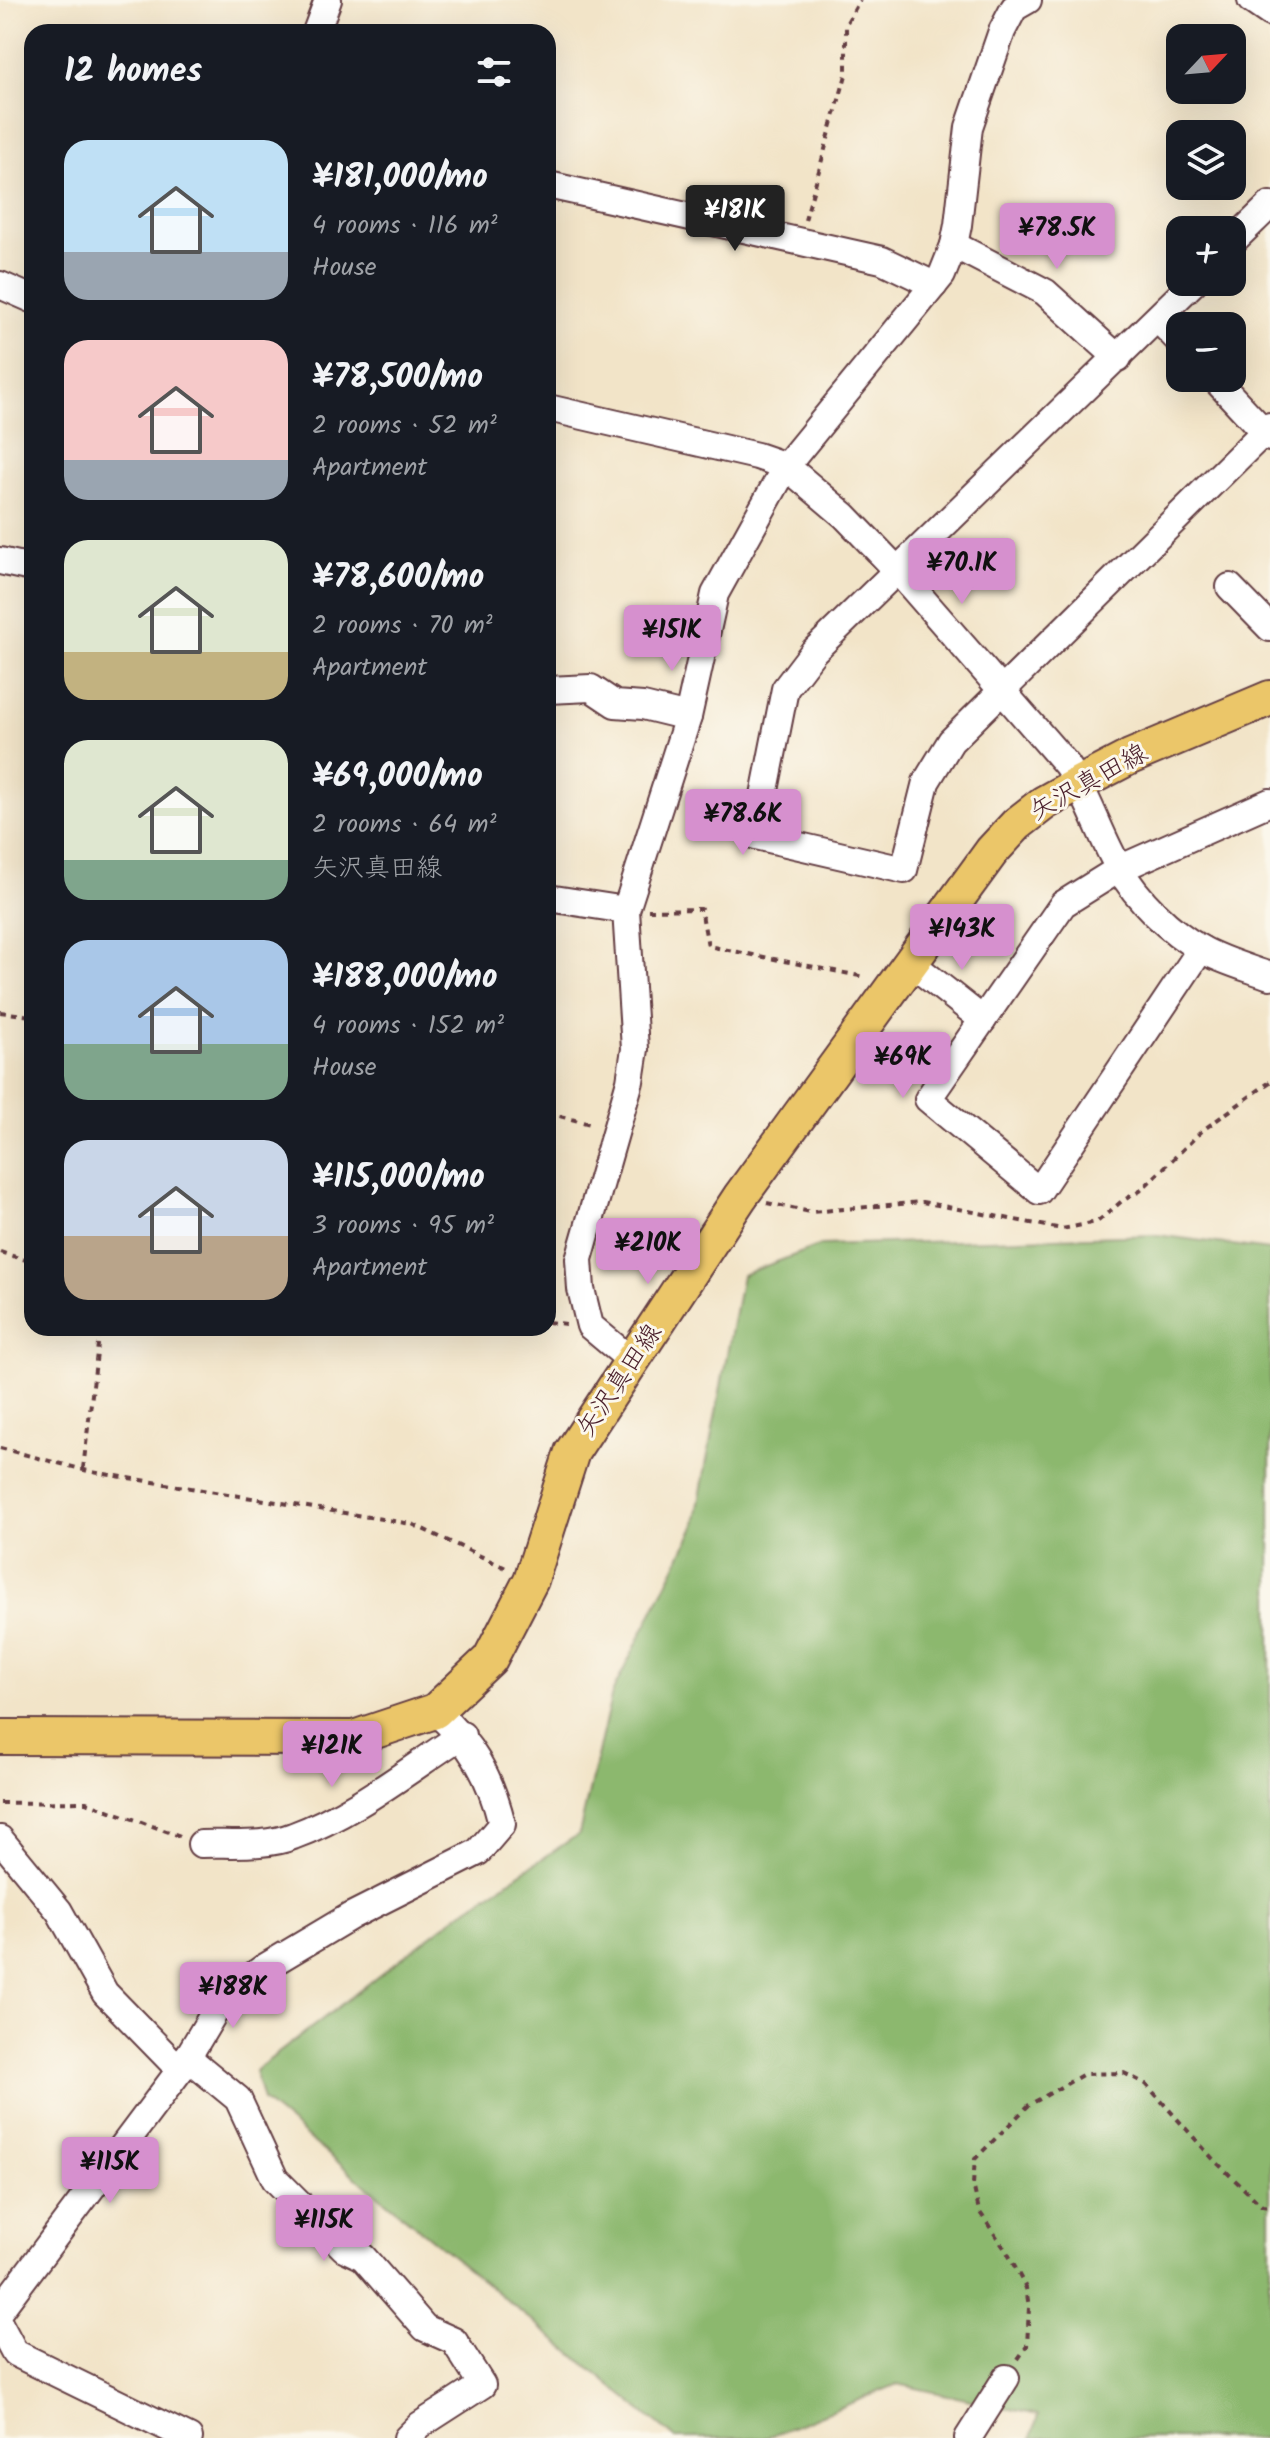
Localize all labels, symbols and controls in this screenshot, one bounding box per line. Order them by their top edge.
north arrow [1166,24,1246,104]
map controls [1166,24,1246,392]
text: 12 homes [64,45,202,99]
icon: filters [472,50,516,94]
button: layers [1166,120,1246,200]
text: ¥181,000/mo [312,151,488,205]
icon: home [128,172,224,268]
pin: ¥181K [679,185,791,253]
text: ¥181K [704,190,766,232]
pin: ¥78.5K [992,203,1122,271]
text: 4 rooms · 116 m² [312,205,498,247]
text: ¥78.5K [1018,208,1096,250]
button: + [1166,216,1246,296]
text: House [312,247,376,289]
button: − [1166,312,1246,392]
text: ¥78,500/mo [312,351,483,405]
icon: home [128,372,224,468]
text: 2 rooms · 52 m² [312,405,497,447]
text: Apartment [312,447,427,489]
pin: ¥70.1K [897,538,1027,606]
text: ¥70.1K [926,543,998,585]
text: ¥78,600/mo [312,551,484,605]
icon: home [128,572,224,668]
text: 2 rooms · 70 m² [312,605,493,647]
pin: ¥151K [616,605,728,673]
text: ¥151K [642,610,702,652]
text: Apartment [312,647,427,689]
street label: 矢沢真田線 [1022,733,1156,833]
text: ¥69,000/mo [312,750,483,804]
icon: home [128,772,224,868]
pin: ¥78.6K [678,789,808,857]
text: ¥78.6K [703,794,783,836]
text: 2 rooms · 64 m² [312,804,496,846]
text: 矢沢真田線 [312,848,442,890]
pin: ¥143K [906,904,1018,972]
text: ¥143K [928,909,996,951]
text: ¥188,000/mo [312,951,497,1005]
icon: home [128,972,224,1068]
text: 4 rooms · 152 m² [312,1005,504,1047]
pin: ¥69K [856,1032,950,1100]
text: ¥69K [874,1037,932,1079]
text: House [312,1047,376,1089]
text: ¥115,000/mo [312,1151,485,1205]
icon: home [128,1172,224,1268]
text: 3 rooms · 95 m² [312,1205,494,1247]
pin: ¥210K [592,1218,704,1286]
text: ¥210K [614,1223,682,1265]
text: Apartment [312,1247,427,1289]
street label: 矢沢真田線 [566,1315,674,1447]
pin: ¥121K [276,1721,388,1789]
text: ¥121K [301,1726,363,1768]
pin: ¥188K [177,1962,289,2030]
text: ¥188K [198,1967,268,2009]
pin: ¥115K [54,2137,166,2205]
text: ¥115K [80,2142,140,2184]
pin: ¥115K [268,2195,380,2263]
text: ¥115K [294,2200,354,2242]

